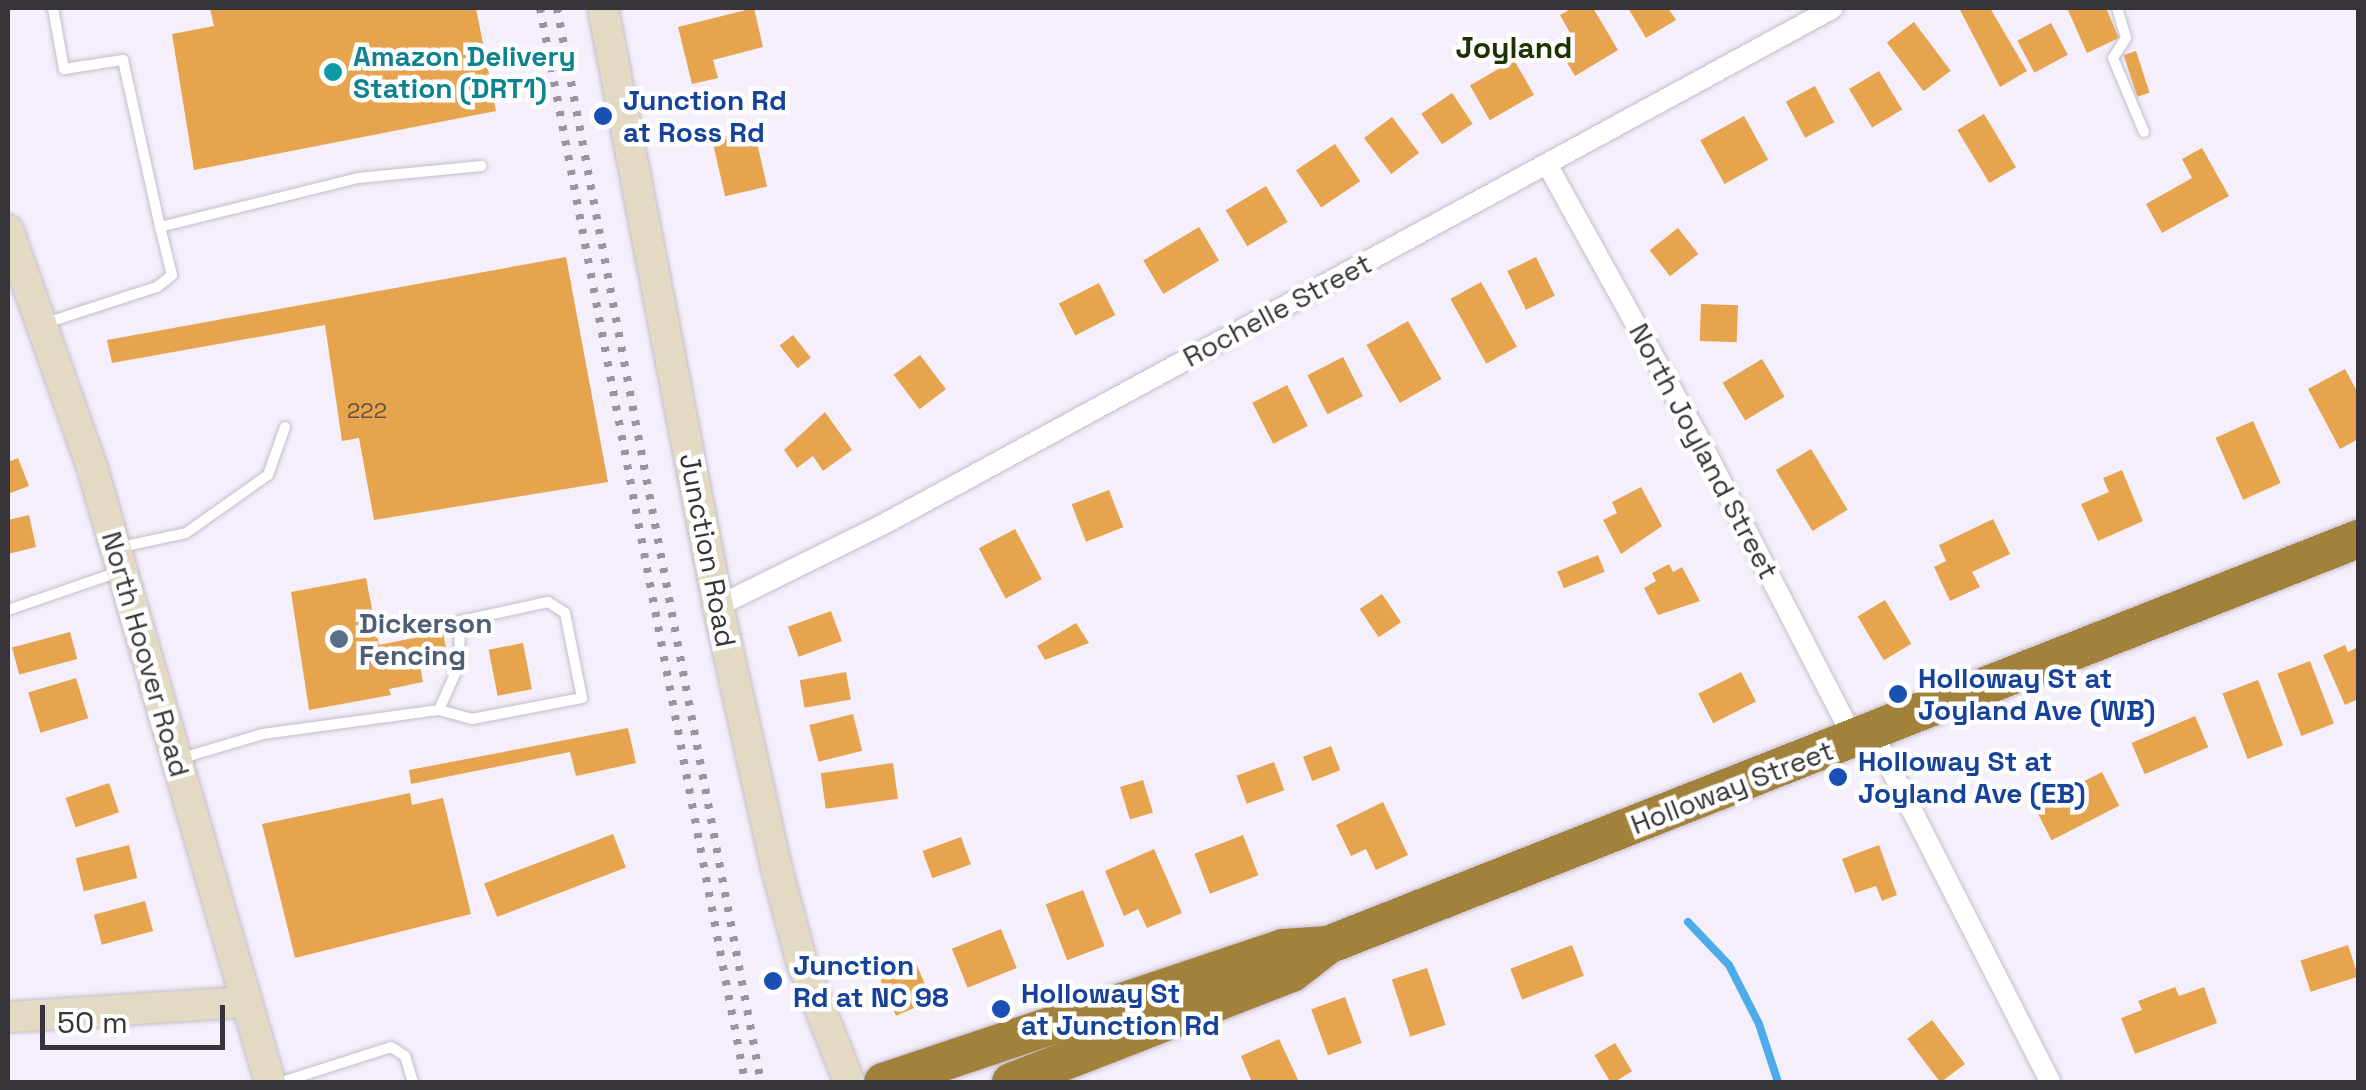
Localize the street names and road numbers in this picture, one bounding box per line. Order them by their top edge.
street label: Rochelle Street [1177,246,1377,374]
street label: North Joyland Street [1622,317,1786,585]
street label: Junction Road [673,450,743,650]
street label: North Hoover Road [95,527,197,781]
street label: Holloway Street [1626,733,1838,841]

